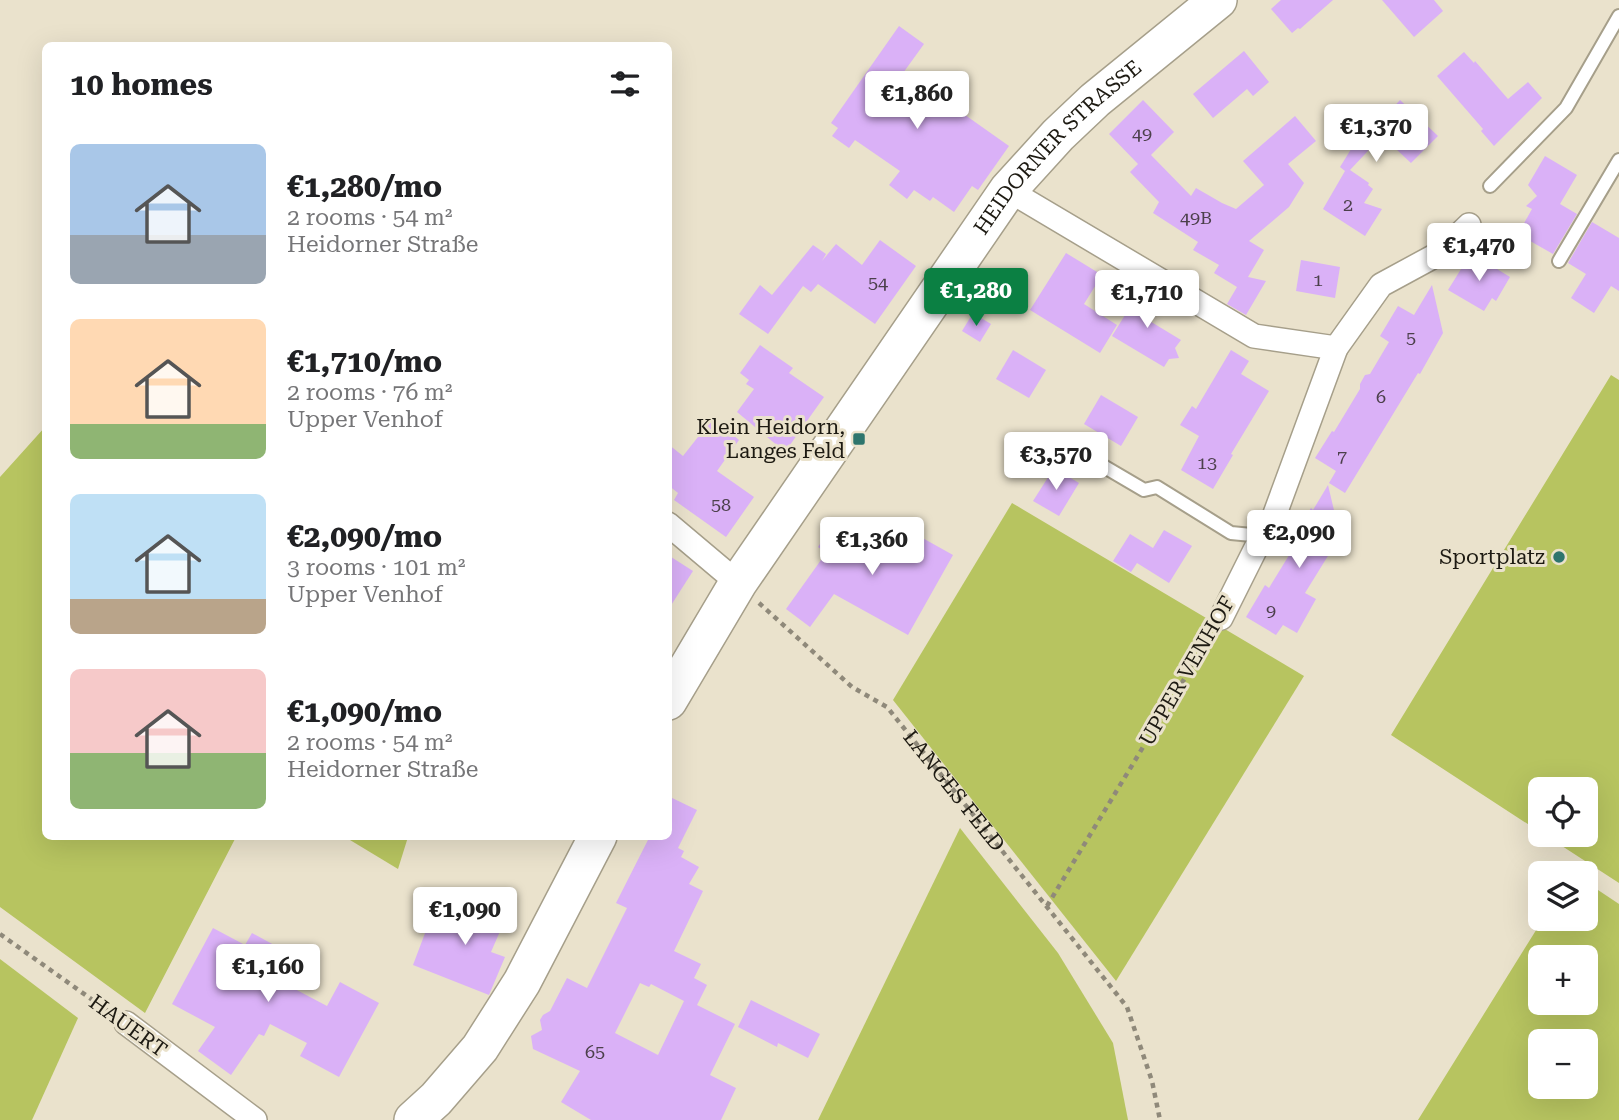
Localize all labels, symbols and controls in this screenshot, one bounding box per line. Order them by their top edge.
street label: HEIDORNER STRASSE [969,55,1146,239]
icon: filters [606,65,644,103]
text: 10 homes [70,67,213,102]
pin: €1,860 [860,72,974,131]
text: €1,860 [881,80,953,107]
pin: €1,370 [1319,104,1433,164]
text: €1,370 [1340,113,1412,140]
house number: 49 [1132,123,1152,144]
text: €1,280/mo [287,169,442,204]
icon: home [126,172,210,256]
house number: 2 [1343,194,1353,215]
text: 2 rooms · 54 m² [287,204,453,231]
house number: 49B [1180,207,1212,228]
pin: €1,470 [1422,224,1536,283]
text: Heidorner Straße [287,231,478,258]
text: €1,470 [1443,232,1515,259]
pin: €1,280 [919,268,1033,328]
house number: 1 [1313,269,1323,290]
pin: €1,710 [1090,270,1204,330]
house number: 54 [868,272,888,293]
text: €1,280 [940,277,1012,304]
text: €1,710 [1111,279,1183,306]
house number: 5 [1406,327,1416,348]
text: €1,710/mo [287,344,442,379]
icon: home [126,347,210,431]
text: 2 rooms · 76 m² [287,379,453,406]
house number: 6 [1376,386,1386,407]
text: Upper Venhof [287,406,443,433]
place label: Klein Heidorn, Langes Feld [696,415,846,463]
marker: Klein Heidorn, Langes Feld [851,431,867,447]
pin: €3,570 [999,433,1113,492]
text: €3,570 [1020,441,1092,468]
house number: 7 [1337,446,1347,467]
house number: 13 [1197,452,1217,473]
house number: 58 [711,494,731,515]
pin: €2,090 [1242,510,1356,570]
pin: €1,360 [815,518,929,577]
text: €2,090/mo [287,519,442,554]
text: €2,090 [1263,519,1335,546]
icon: home [126,522,210,606]
text: €1,360 [836,526,908,553]
place label: Sportplatz [1439,545,1545,569]
marker: Sportplatz [1551,549,1567,565]
text: 3 rooms · 101 m² [287,554,465,581]
text: Upper Venhof [287,581,443,608]
street label: UPPER VENHOF [1134,592,1240,750]
house number: 9 [1266,600,1276,621]
text: €1,090/mo [287,694,442,729]
icon: home [126,697,210,781]
street label: LANGES FELD [898,725,1010,856]
text: 2 rooms · 54 m² [287,729,453,756]
text: Heidorner Straße [287,756,478,783]
map controls [1528,777,1598,1099]
button: locate [1528,777,1598,847]
button: layers [1528,861,1598,931]
pin: €1,090 [408,888,522,947]
text: €1,090 [429,896,501,923]
pin: €1,160 [211,944,325,1004]
button: + [1528,945,1598,1015]
text: €1,160 [232,953,304,980]
street label: HAUERT [85,990,171,1062]
button: − [1528,1029,1598,1099]
house number: 65 [585,1041,605,1062]

